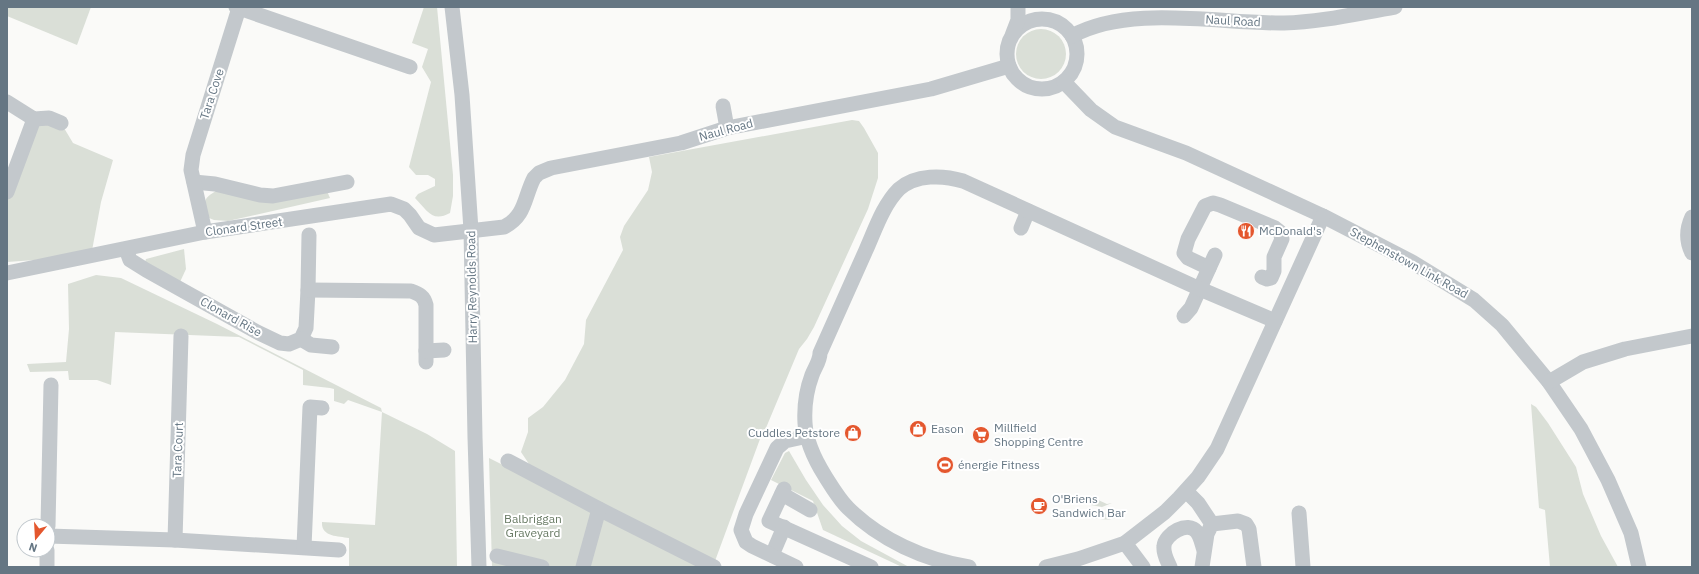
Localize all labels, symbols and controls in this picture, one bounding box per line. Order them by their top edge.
street label: Naul Road [1205,12,1261,29]
street label: Tara Cove [196,66,227,121]
street label: Naul Road [697,115,755,144]
street label: Clonard Street [204,214,283,239]
restaurant icon: McDonald's [1236,221,1256,241]
place label: McDonald's [1259,223,1322,238]
street label: Stephenstown Link Road [1347,224,1471,301]
street label: Harry Reynolds Road [463,231,480,343]
street label: Clonard Rise [198,294,265,340]
shop icon: Eason [908,419,928,439]
place label: Millfield Shopping Centre [994,420,1084,449]
place label: Eason [931,421,964,436]
street label: Tara Court [169,422,186,478]
shop icon: Cuddles Petstore [843,423,863,443]
place label: Cuddles Petstore [748,425,840,440]
supermarket icon: Millfield Shopping Centre [971,425,991,445]
sports icon: énergie Fitness [935,455,955,475]
place label: énergie Fitness [958,457,1040,472]
place label: O'Briens Sandwich Bar [1052,491,1126,520]
cafe icon: O'Briens Sandwich Bar [1029,496,1049,516]
park label: Balbriggan Graveyard [504,511,562,540]
north arrow [16,518,56,558]
text: N [27,540,39,555]

